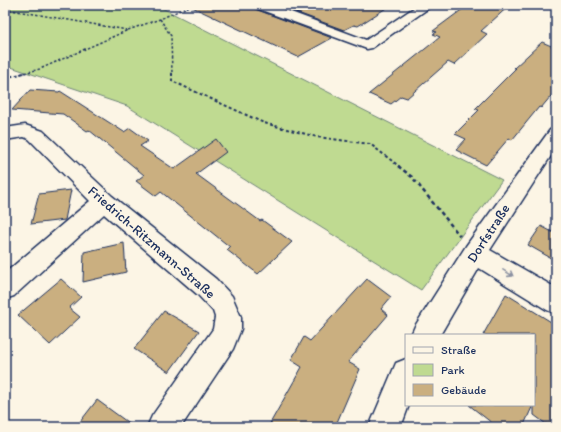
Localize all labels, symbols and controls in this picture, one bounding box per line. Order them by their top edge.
street label: Friedrich-Ritzmann-Straße [84,182,219,303]
street label: Dorfstraße [463,201,514,266]
one-way arrow [502,270,514,278]
legend [405,334,535,406]
text: Straße [441,343,476,357]
text: Park [441,363,465,377]
text: Gebäude [441,383,486,397]

